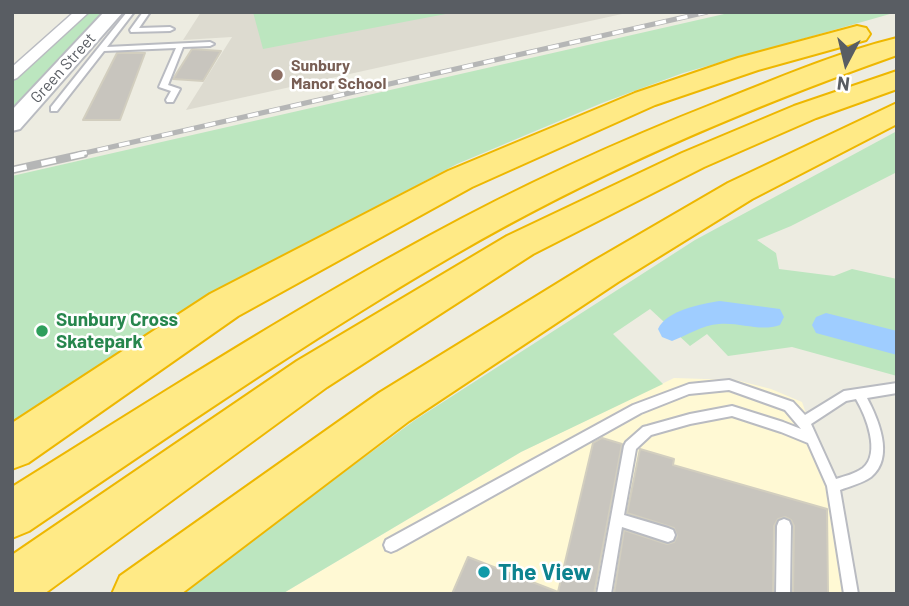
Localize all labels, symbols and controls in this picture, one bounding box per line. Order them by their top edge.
north arrow [811,28,881,98]
street label: Green Street [26,29,100,107]
place label: Sunbury Manor School [291,56,386,94]
marker: Sunbury Manor School [269,67,285,83]
text: N [836,72,851,97]
place label: Sunbury Cross Skatepark [56,309,178,353]
marker: Sunbury Cross Skatepark [34,323,50,339]
place label: The View [498,558,591,586]
marker: The View [476,564,492,580]

